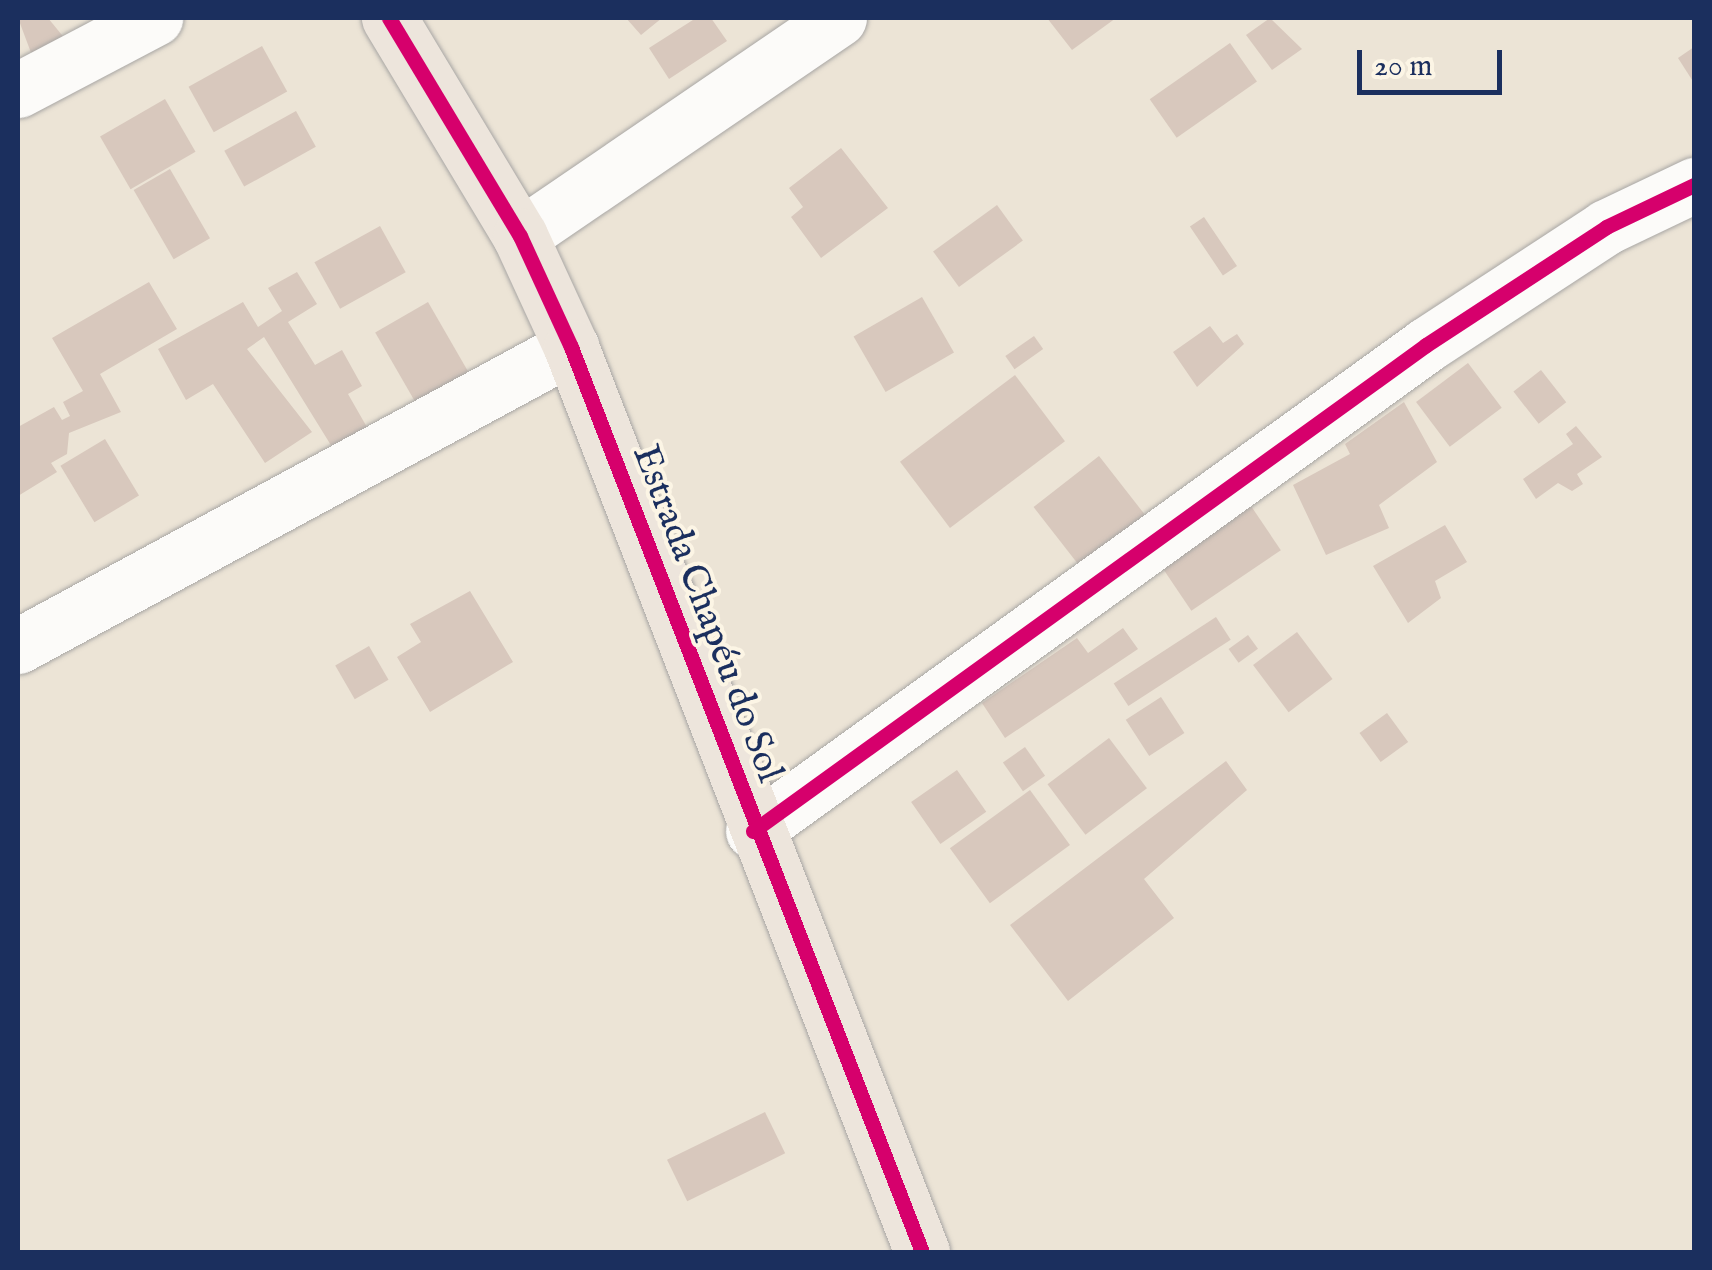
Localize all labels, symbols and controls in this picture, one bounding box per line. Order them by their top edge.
scale bar [1362,30,1507,92]
text: 20 m [1374,48,1433,86]
street label: Estrada Chapéu do Sol [621,439,791,789]

